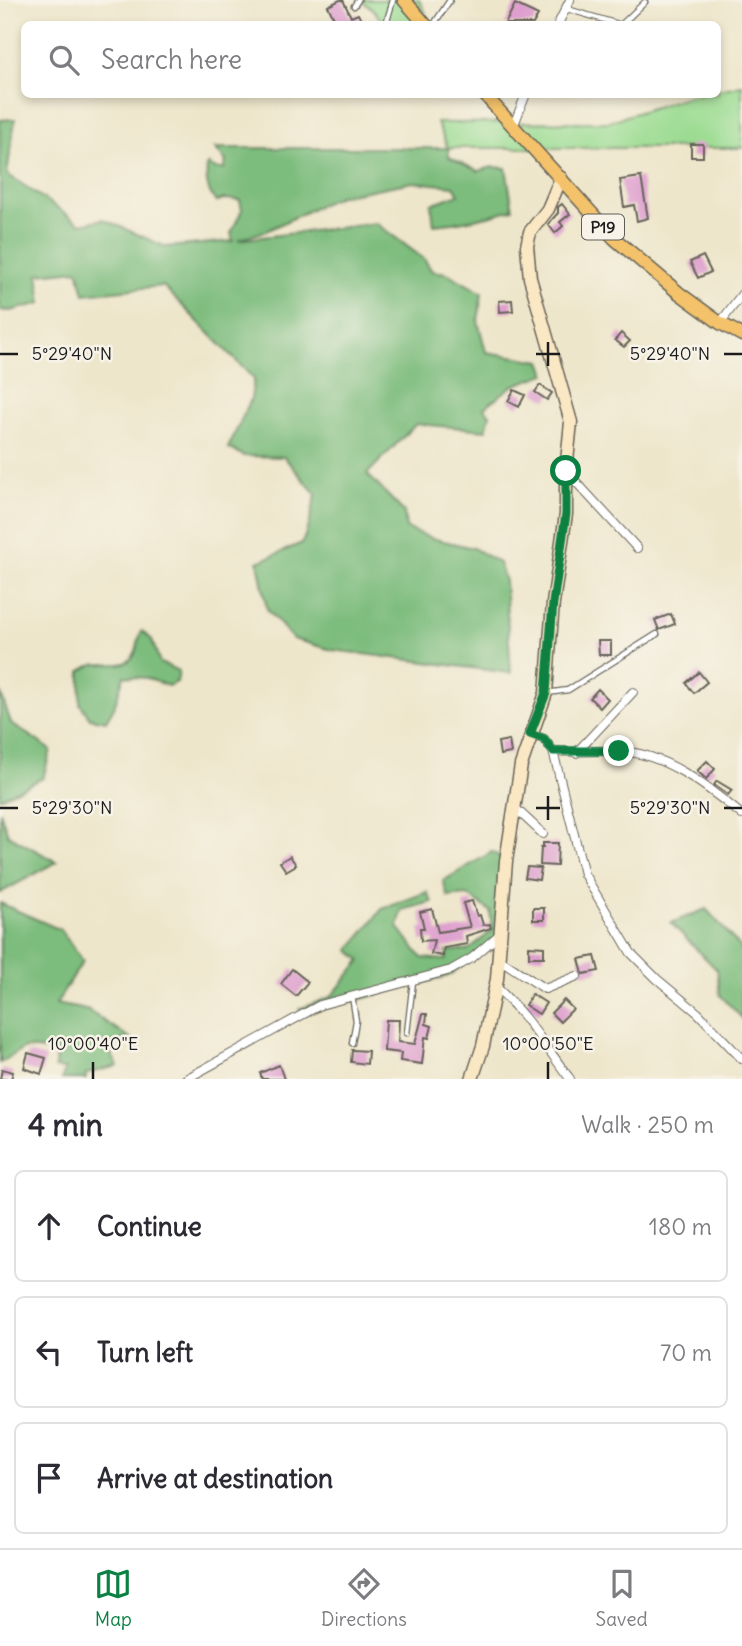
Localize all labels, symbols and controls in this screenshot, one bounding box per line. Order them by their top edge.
search box [21,21,721,98]
icon: search [45,41,83,79]
text: Search here [101,43,242,76]
road number: P19 [582,215,624,240]
text: 5°29'40"N [32,342,112,365]
text: 5°29'40"N [630,342,710,365]
route start [550,455,581,486]
route end [603,735,634,766]
text: 5°29'30"N [32,796,112,819]
text: 5°29'30"N [630,796,710,819]
text: 10°00'40"E [48,1032,138,1055]
text: 10°00'50"E [502,1032,594,1055]
text: 4 min [28,1106,103,1144]
text: Walk · 250 m [581,1110,714,1139]
icon: ahead [30,1207,68,1245]
text: Continue [97,1210,202,1243]
text: 180 m [649,1212,712,1241]
icon: left [30,1333,68,1371]
text: Turn left [97,1336,193,1369]
text: 70 m [660,1338,712,1367]
icon: arrive [30,1459,68,1497]
text: Arrive at destination [97,1462,333,1495]
tab: Map [94,1565,132,1631]
tab: Directions [321,1565,407,1631]
tab: Saved [596,1565,648,1631]

